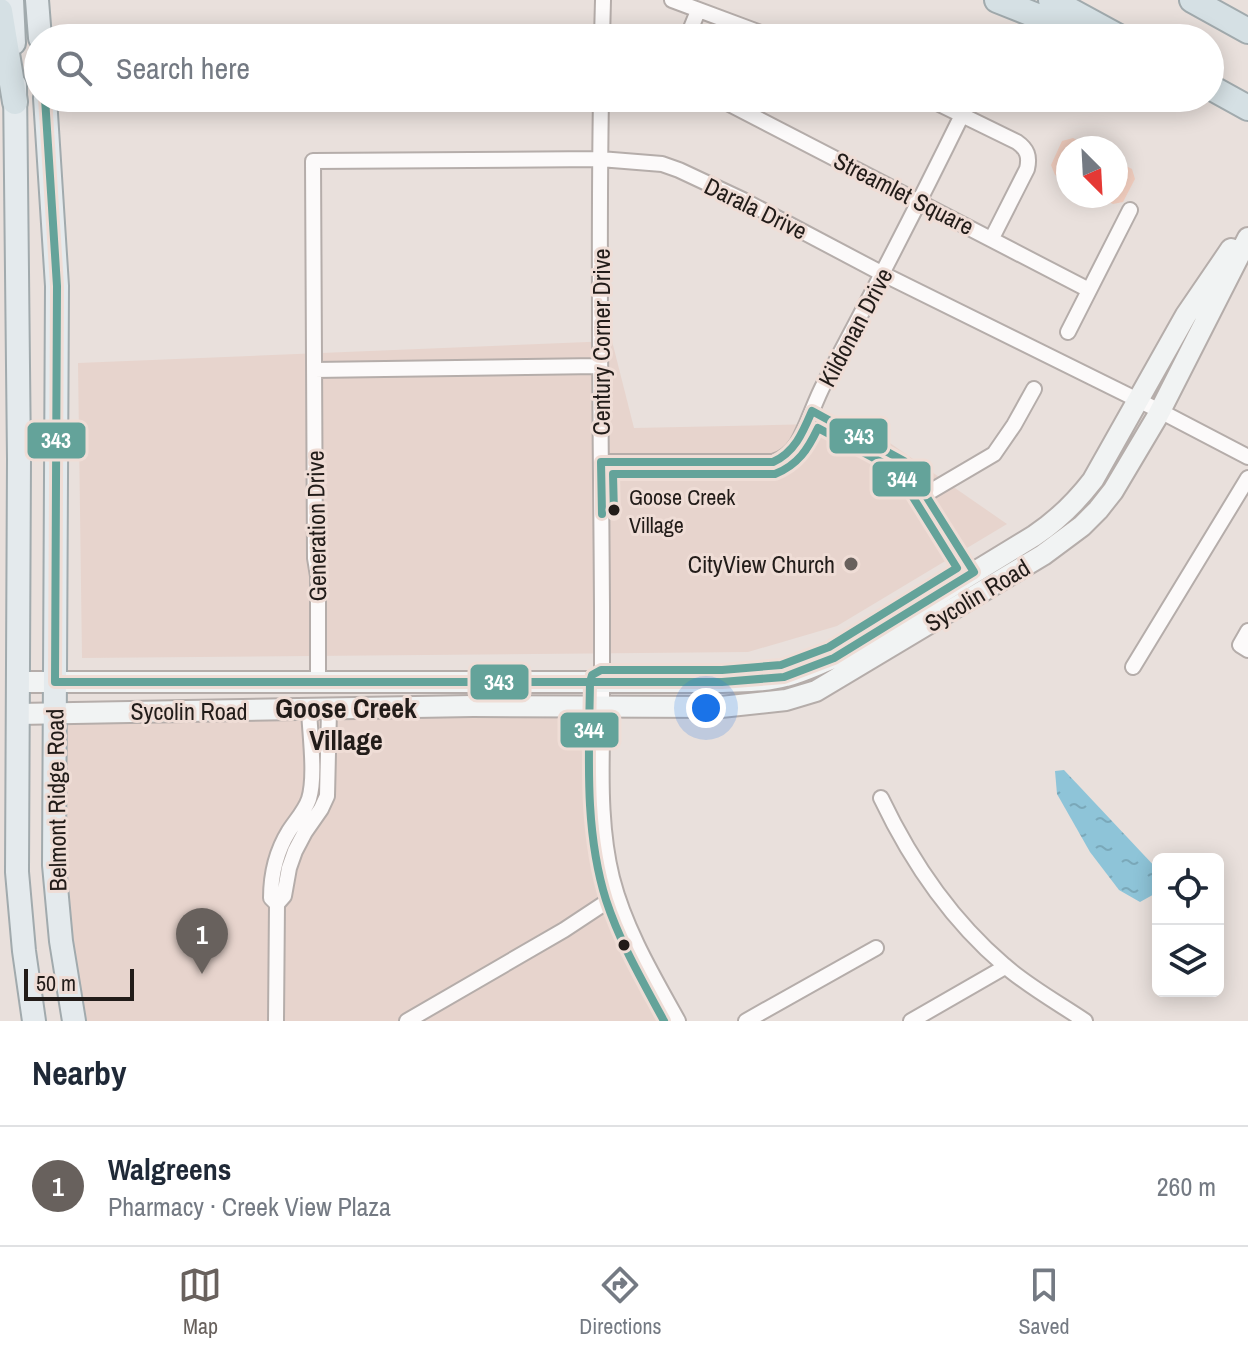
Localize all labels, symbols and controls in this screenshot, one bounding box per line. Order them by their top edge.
search box [24,24,1224,112]
icon: search [52,46,96,90]
text: Search here [116,48,250,88]
north arrow [1056,136,1128,208]
street label: Streamlet Square [829,144,979,242]
street label: Darala Drive [699,169,813,247]
street label: Century Corner Drive [585,248,617,436]
street label: Kildonan Drive [810,262,900,392]
line badge: 343 [828,417,889,455]
line badge: 343 [26,421,87,460]
text: 343 [844,421,874,451]
text: 343 [41,425,71,455]
street label: Generation Drive [299,450,333,602]
line badge: 344 [871,460,932,498]
text: 344 [887,464,917,494]
place label: Goose Creek Village [629,482,736,540]
marker: Goose Creek Village [606,502,622,518]
place label: CityView Church [688,548,835,580]
street label: Sycolin Road [919,551,1035,639]
marker: CityView Church [842,555,860,573]
line badge: 343 [469,663,530,701]
text: 343 [484,667,514,697]
your location [686,688,726,728]
district label: Goose Creek Village [275,689,417,759]
street label: Sycolin Road [130,695,248,727]
street label: Belmont Ridge Road [38,708,74,892]
line badge: 344 [559,711,620,749]
text: 344 [574,715,604,745]
map controls [1152,853,1224,997]
button: locate [1152,853,1224,925]
pin: 1 [176,908,228,974]
button: layers [1152,925,1224,997]
unlabelled marker [616,937,632,953]
scale bar [24,965,134,1001]
text: 50 m [36,968,76,998]
text: Nearby [32,1050,127,1096]
text: Walgreens [108,1149,232,1189]
text: 1 [52,1169,64,1204]
text: 260 m [1157,1169,1216,1204]
text: Pharmacy · Creek View Plaza [108,1189,391,1224]
tab: Map [178,1263,222,1341]
tab: Directions [579,1263,662,1341]
tab: Saved [1018,1263,1070,1341]

